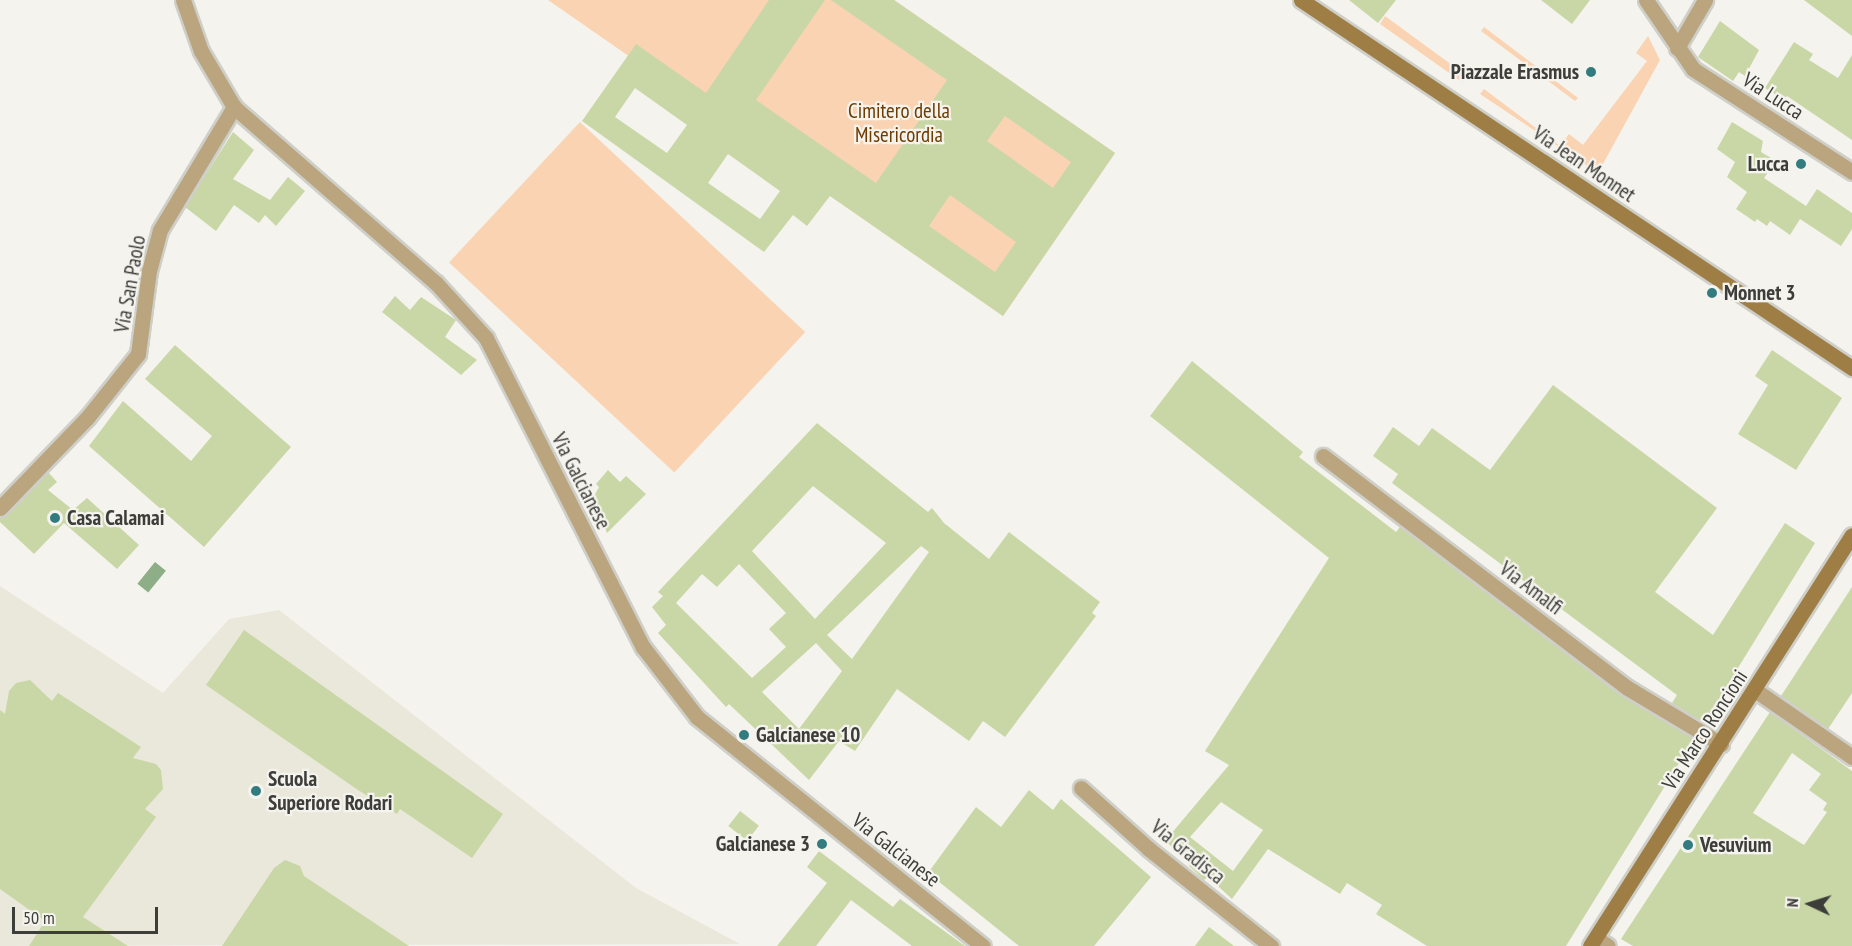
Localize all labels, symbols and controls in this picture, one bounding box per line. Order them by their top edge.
place label: Piazzale Erasmus [1451,59,1579,85]
marker: Piazzale Erasmus [1584,65,1598,79]
street label: Via Lucca [1738,67,1808,125]
park label: Cimitero della Misericordia [848,98,950,148]
street label: Via Jean Monnet [1528,120,1640,208]
place label: Lucca [1748,151,1789,177]
marker: Lucca [1794,157,1808,171]
street label: Via San Paolo [109,233,151,335]
place label: Monnet 3 [1724,280,1796,306]
marker: Monnet 3 [1705,286,1719,300]
street label: Via Galcianese [546,429,616,533]
place label: Casa Calamai [67,505,165,531]
marker: Casa Calamai [48,511,62,525]
street label: Via Amalfi [1494,556,1568,620]
street label: Via Marco Roncioni [1657,665,1753,795]
place label: Galcianese 10 [756,722,860,748]
marker: Galcianese 10 [737,728,751,742]
place label: Scuola Superiore Rodari [268,766,393,816]
marker: Scuola Superiore Rodari [249,784,263,798]
street label: Via Galcianese [847,808,945,892]
street label: Via Gradisca [1146,814,1230,890]
place label: Galcianese 3 [716,831,810,857]
place label: Vesuvium [1700,832,1771,858]
marker: Galcianese 3 [815,837,829,851]
marker: Vesuvium [1681,838,1695,852]
north arrow [1780,874,1840,934]
scale bar [15,895,160,933]
text: N [1782,898,1802,908]
text: 50 m [23,906,55,929]

